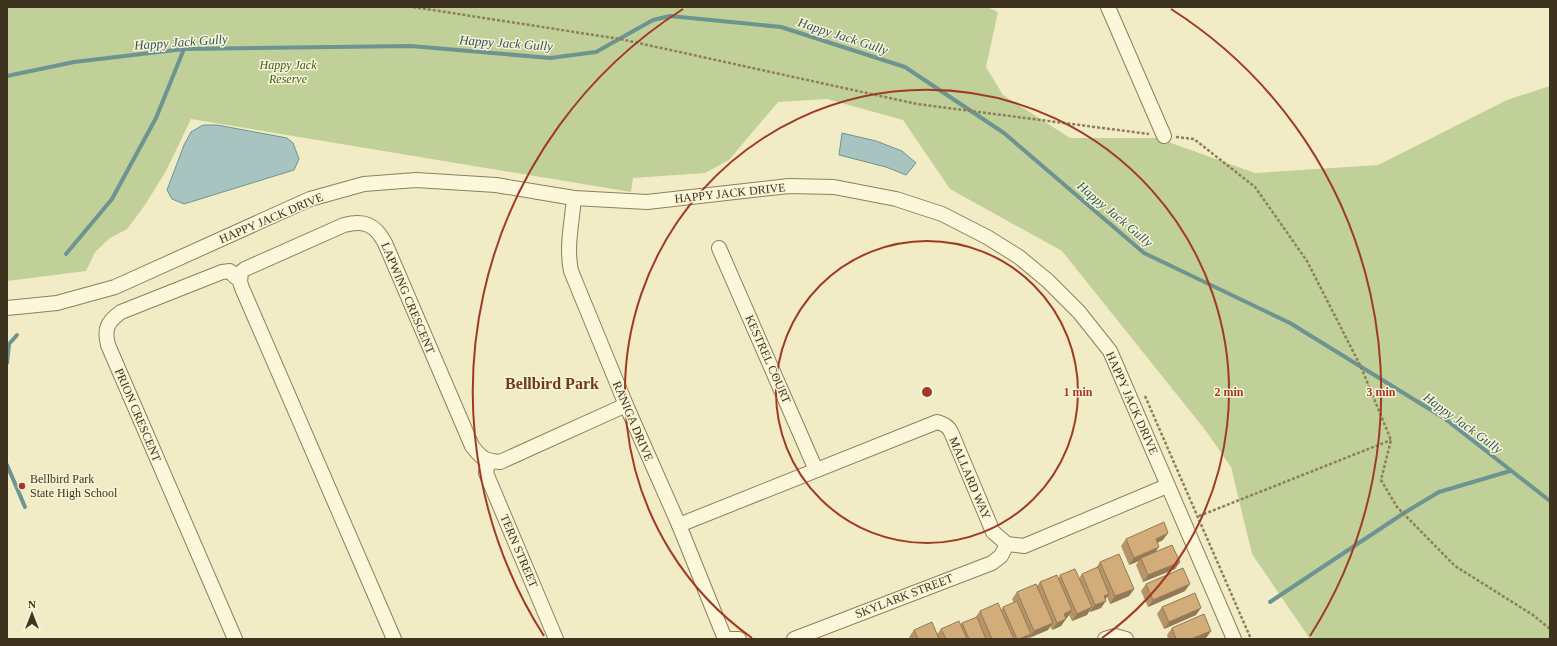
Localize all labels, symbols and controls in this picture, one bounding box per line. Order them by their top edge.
water label: Happy Jack Gully [795,14,890,58]
water label: Happy Jack Gully [133,31,229,53]
water label: Happy Jack Gully [458,32,554,54]
park label: Happy Jack Reserve [259,58,317,86]
water label: Happy Jack Gully [1073,177,1156,250]
street label: HAPPY JACK DRIVE [674,180,786,206]
street label: HAPPY JACK DRIVE [217,190,325,246]
street label: LAPWING CRESCENT [378,240,438,356]
street label: KESTREL COURT [742,313,794,406]
street label: HAPPY JACK DRIVE [1103,349,1161,457]
street label: PRION CRESCENT [112,366,164,465]
district label: Bellbird Park [505,375,599,392]
street label: RANIGA DRIVE [610,379,656,463]
centre of rings [920,385,934,399]
text: 1 min [1063,385,1093,399]
text: 2 min [1214,385,1244,399]
text: 3 min [1366,385,1396,399]
water label: Happy Jack Gully [1420,389,1506,457]
street label: MALLARD WAY [946,435,994,522]
place label: Bellbird Park State High School [30,472,118,500]
marker: Bellbird Park State High School [17,481,27,491]
street label: TERN STREET [497,512,541,590]
street label: SKYLARK STREET [853,571,956,621]
north arrow [12,594,52,634]
text: N [28,598,36,610]

